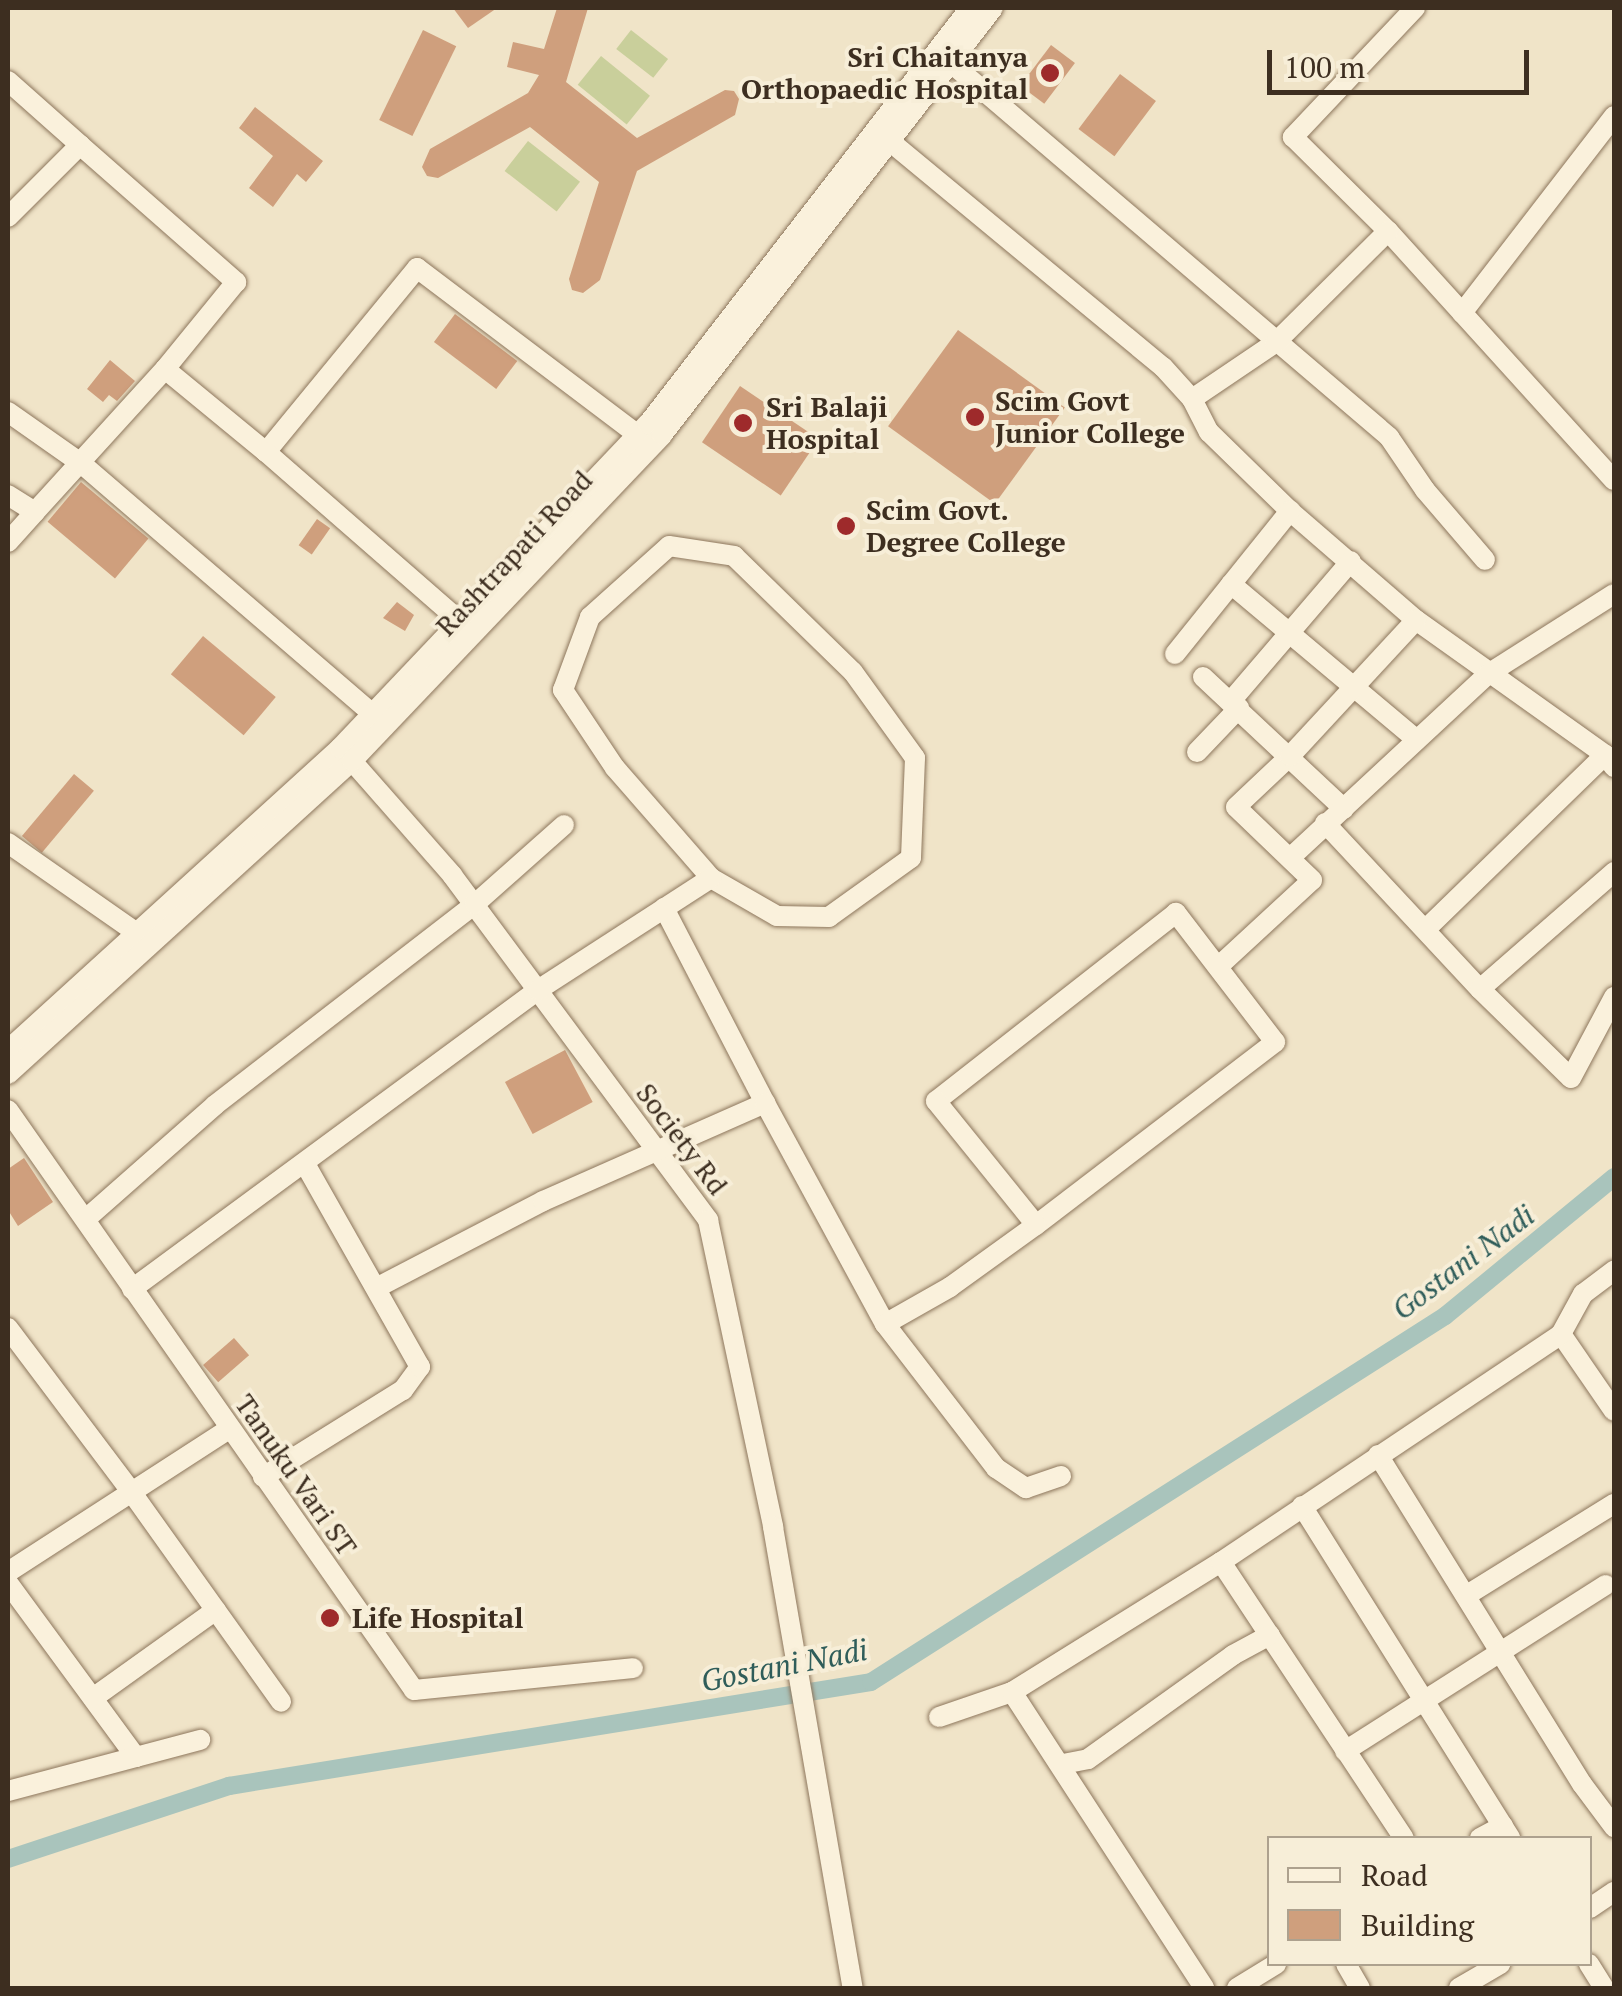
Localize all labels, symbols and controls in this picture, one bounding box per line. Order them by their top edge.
scale bar [1272,30,1534,92]
place label: Sri Chaitanya Orthopaedic Hospital [741,40,1028,106]
text: 100 m [1284,47,1365,87]
marker: Sri Chaitanya Orthopaedic Hospital [1037,60,1063,86]
place label: Scim Govt Junior College [995,384,1185,450]
place label: Sri Balaji Hospital [766,390,887,456]
marker: Scim Govt Junior College [964,406,986,428]
marker: Sri Balaji Hospital [730,410,756,436]
street label: Rashtrapati Road [429,463,599,643]
place label: Scim Govt. Degree College [866,493,1066,559]
marker: Scim Govt. Degree College [835,515,857,537]
street label: Society Rd [629,1077,735,1201]
water label: Gostani Nadi [1385,1197,1541,1327]
street label: Tanuku Vari ST [228,1388,364,1562]
place label: Life Hospital [352,1601,523,1635]
marker: Life Hospital [317,1605,343,1631]
water label: Gostani Nadi [698,1631,870,1699]
legend [1267,1836,1592,1966]
text: Road [1361,1855,1428,1895]
text: Building [1361,1905,1474,1945]

